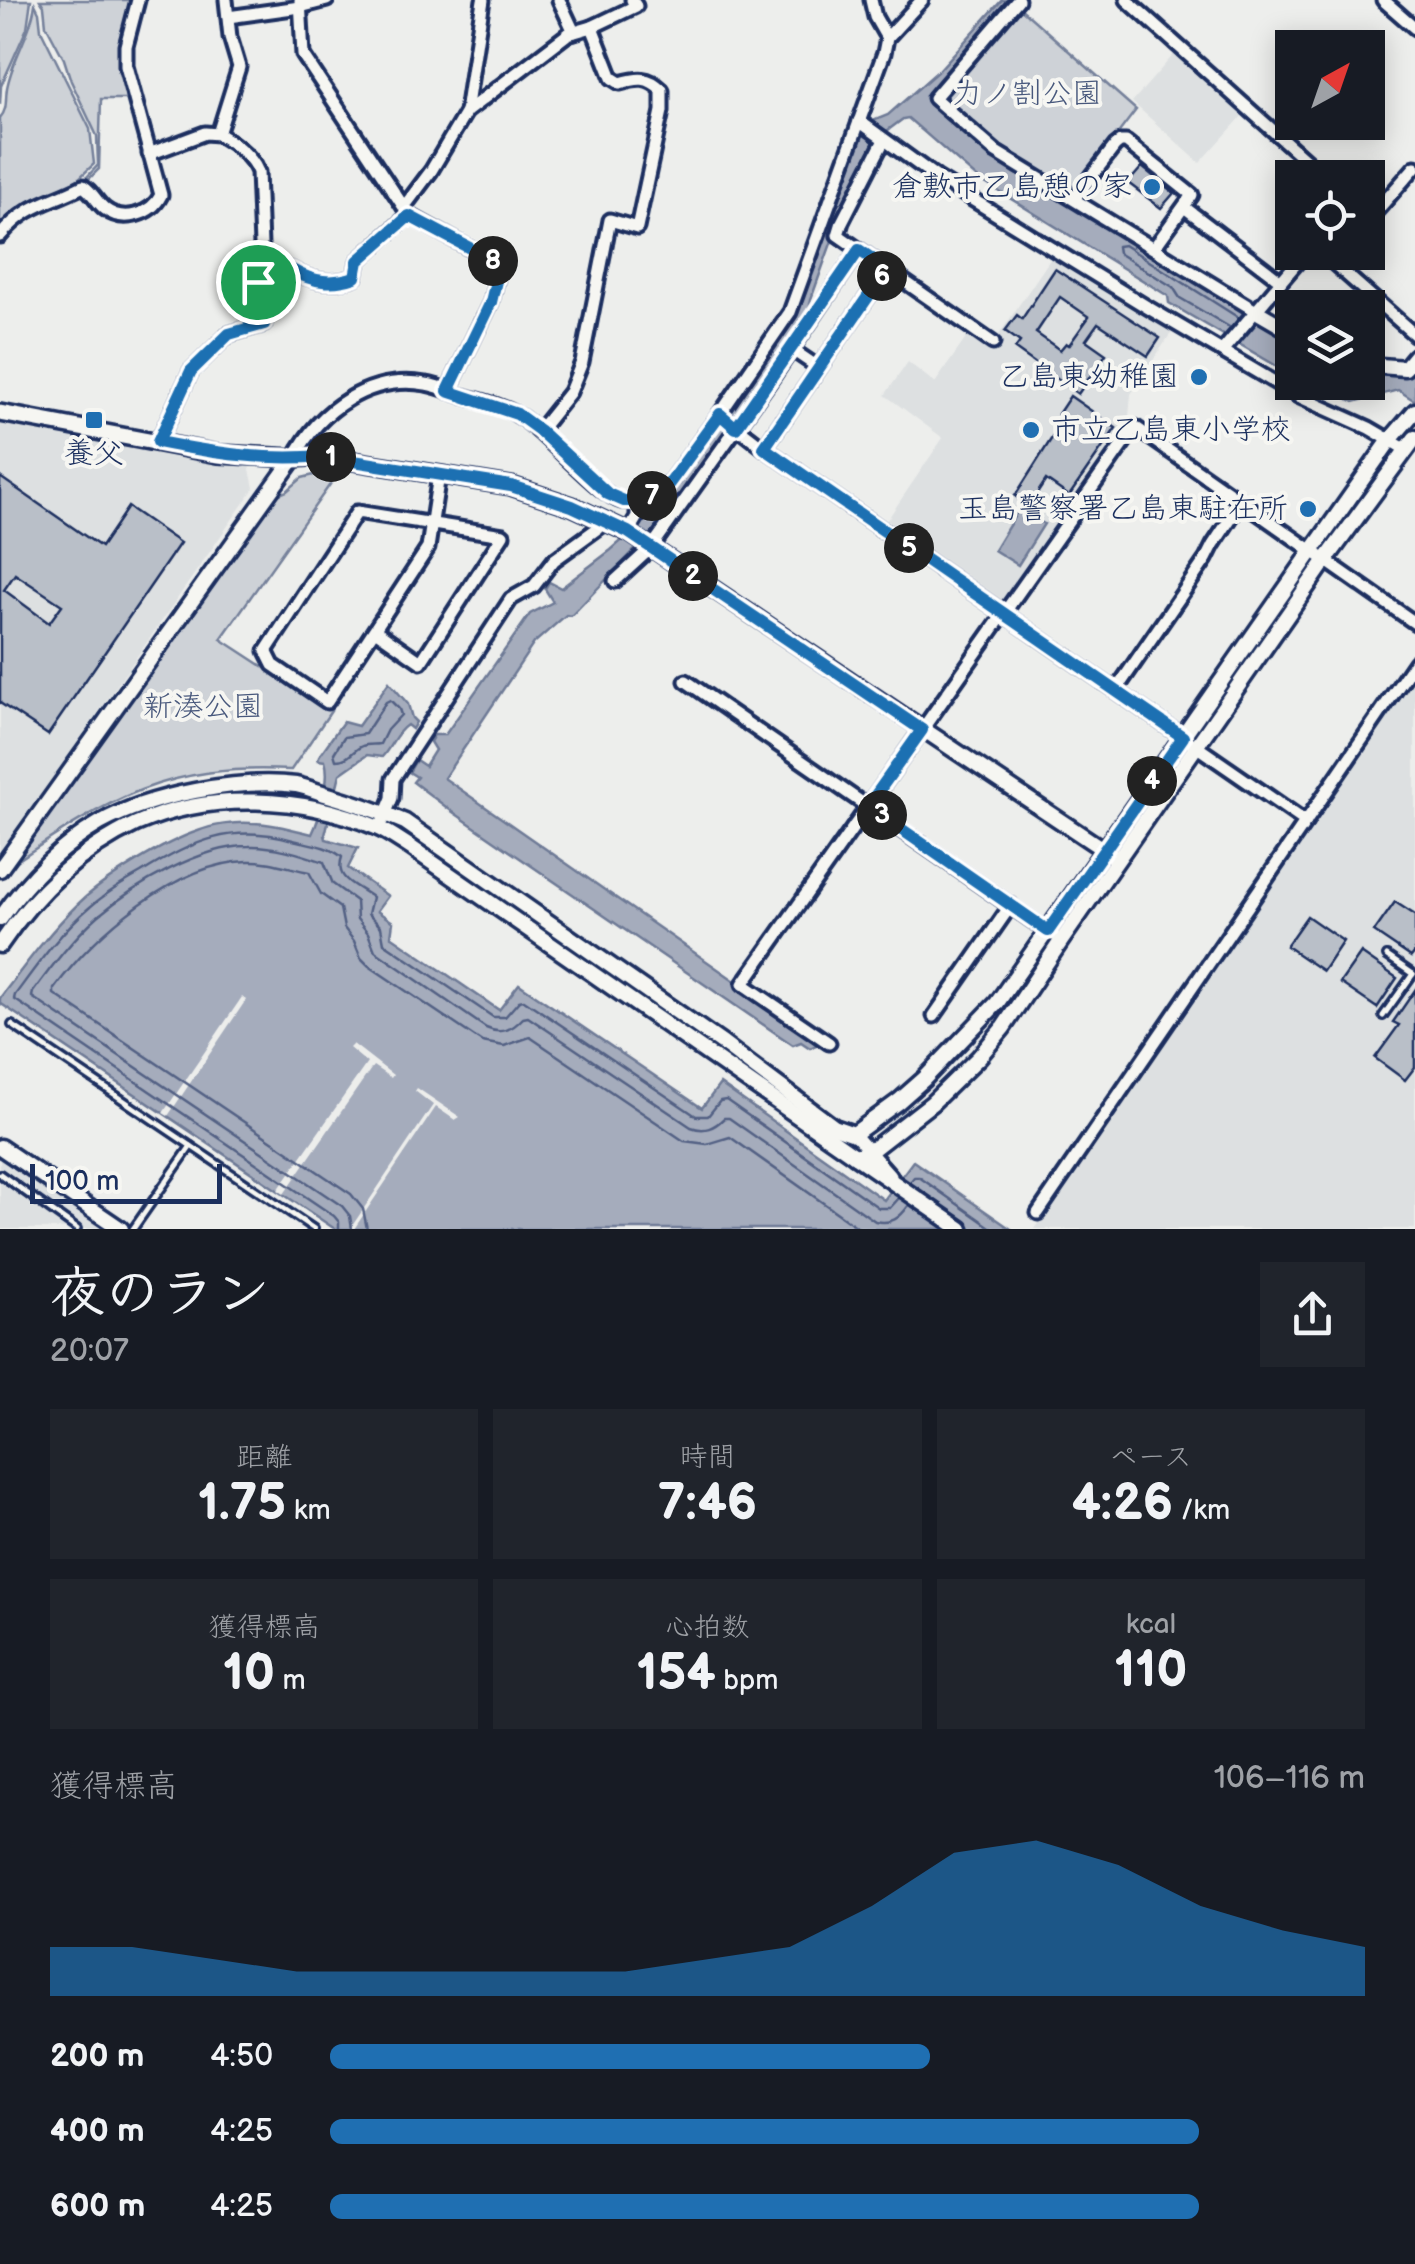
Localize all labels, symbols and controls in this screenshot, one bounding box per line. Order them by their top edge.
north arrow [1275,30,1385,140]
map controls [1275,30,1385,400]
park label: 力ノ割公園 [952,76,1102,112]
button: locate [1275,160,1385,270]
place label: 倉敷市乙島憩の家 [892,169,1132,205]
marker: 倉敷市乙島憩の家 [1141,176,1163,198]
pin: 8 [468,236,518,286]
pin [216,240,301,325]
text: 8 [485,244,501,277]
pin: 6 [857,251,907,301]
icon: arrive [231,255,286,310]
text: 6 [874,259,890,292]
button: layers [1275,290,1385,400]
place label: 乙島東幼稚園 [999,359,1179,395]
marker: 乙島東幼稚園 [1188,366,1210,388]
marker: 養父 [83,409,105,431]
place label: 市立乙島東小学校 [1051,412,1291,448]
marker: 市立乙島東小学校 [1020,419,1042,441]
pin: 1 [306,432,356,482]
place label: 養父 [64,436,124,472]
text: 1 [325,440,337,473]
pin: 7 [627,471,677,521]
text: 7 [644,479,660,512]
place label: 玉島警察署乙島東駐在所 [958,491,1288,527]
marker: 玉島警察署乙島東駐在所 [1297,498,1319,520]
pin: 5 [884,523,934,573]
text: 5 [901,531,917,564]
pin: 2 [668,551,718,601]
text: 2 [685,559,701,592]
park label: 新湊公園 [143,689,263,725]
pin: 4 [1127,756,1177,806]
text: 4 [1144,764,1160,797]
pin: 3 [857,790,907,840]
text: 3 [874,798,890,831]
scale bar [30,1159,222,1204]
text: 100 m [45,1165,119,1198]
text: 夜のラン [50,1261,270,1328]
button: share [1260,1262,1365,1367]
text: 20:07 [50,1332,129,1371]
text: 距離 [236,1441,292,1474]
text: 時間 [679,1441,736,1474]
text: ペース [1110,1441,1192,1474]
text: 1.75 [198,1474,286,1534]
text: 7:46 [658,1474,757,1534]
text: 4:26 [1071,1474,1173,1534]
text: km [286,1494,331,1527]
text: /km [1173,1494,1230,1527]
text: kcal [1126,1608,1176,1641]
text: 獲得標高 [208,1611,320,1644]
text: 心拍数 [665,1611,750,1644]
text: 110 [1114,1641,1187,1701]
text: 10 [223,1644,275,1704]
text: 154 [636,1644,716,1704]
text: m [275,1664,306,1697]
text: bpm [716,1664,779,1697]
text: 106–116 m [1214,1759,1365,1798]
text: 獲得標高 [50,1767,178,1806]
text: 200 m [50,2037,144,2076]
text: 4:50 [210,2037,273,2076]
text: 400 m [50,2112,145,2151]
text: 4:25 [210,2112,273,2151]
text: 600 m [50,2187,145,2226]
text: 4:25 [210,2187,273,2226]

